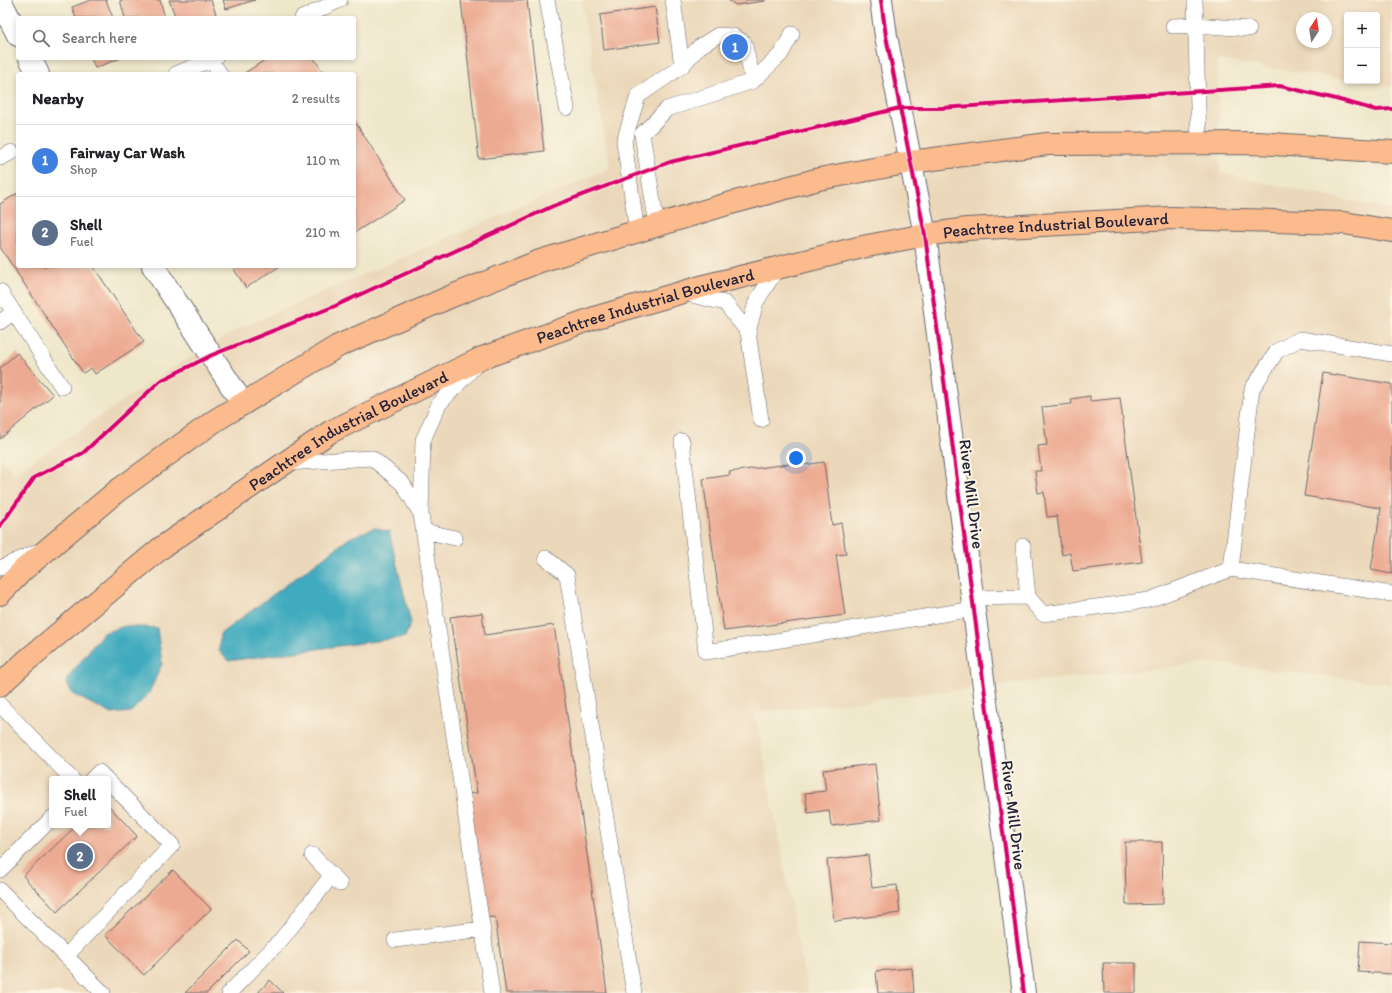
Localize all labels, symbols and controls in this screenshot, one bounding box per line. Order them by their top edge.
north arrow [1296,12,1332,48]
map controls [1344,12,1380,84]
button: + [1344,12,1380,48]
search box [16,16,356,60]
icon: search [30,27,52,49]
text: Search here [62,29,137,47]
pin: 1 [722,32,748,62]
button: − [1344,48,1380,84]
text: Nearby [32,88,84,108]
text: 2 results [292,91,340,106]
text: Fairway Car Wash [70,144,185,162]
text: 1 [42,153,48,168]
text: 110 m [306,153,340,168]
text: Shop [70,162,97,177]
street label: Peachtree Industrial Boulevard [941,208,1169,242]
text: Shell [70,216,102,234]
text: 2 [42,225,48,240]
text: 210 m [305,225,340,240]
text: Fuel [70,234,94,249]
street label: Peachtree Industrial Boulevard [534,264,756,348]
street label: Peachtree Industrial Boulevard [245,366,451,495]
street label: River Mill Drive [955,438,989,550]
your location [786,448,806,468]
street label: River Mill Drive [997,759,1031,871]
popup [49,776,111,828]
text: Shell [64,786,96,804]
text: Fuel [64,804,88,819]
pin: 2 [67,841,93,871]

